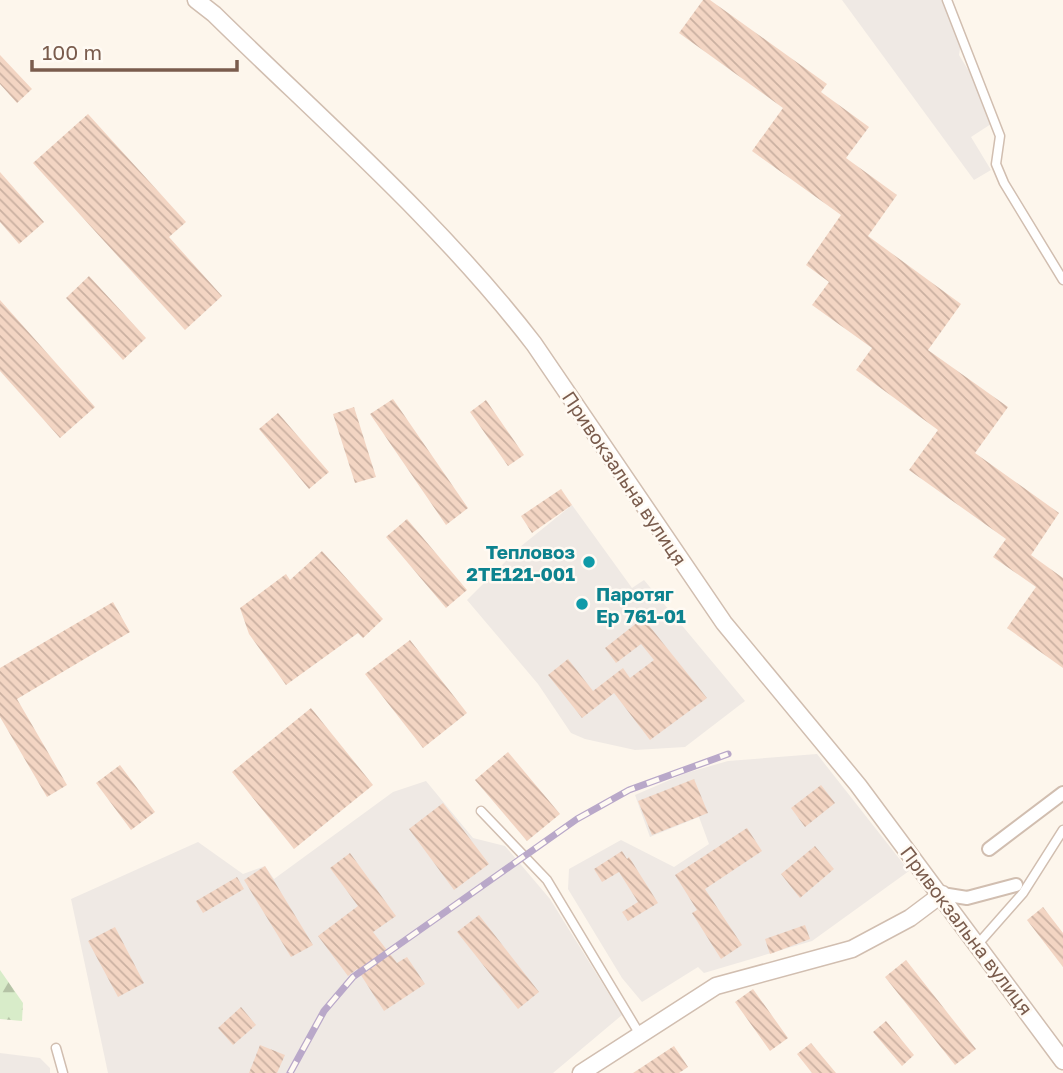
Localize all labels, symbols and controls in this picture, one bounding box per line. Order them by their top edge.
scale bar [32,28,236,72]
text: 100 m [42,39,102,65]
street label: Привокзальна вулиця [558,386,692,570]
place label: Тепловоз 2ТЕ121-001 [466,540,575,585]
marker: Тепловоз 2ТЕ121-001 [581,554,597,570]
place label: Паротяг Ер 761-01 [596,582,686,627]
marker: Паротяг Ер 761-01 [574,596,590,612]
street label: Привокзальна вулиця [896,841,1038,1019]

